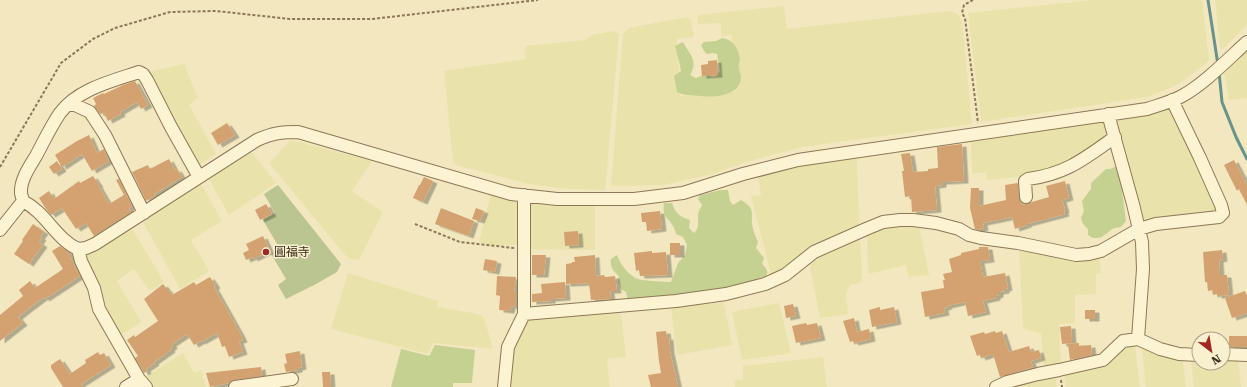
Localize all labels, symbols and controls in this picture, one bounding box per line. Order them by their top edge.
place label: 圓福寺 [274,245,310,259]
marker: 圓福寺 [261,247,271,257]
north arrow [1191,331,1231,371]
text: N [1208,351,1223,367]

